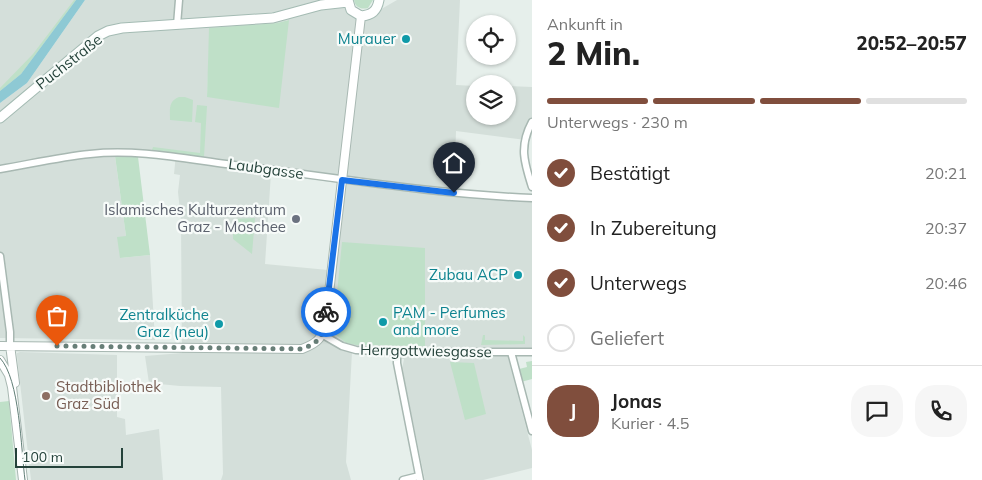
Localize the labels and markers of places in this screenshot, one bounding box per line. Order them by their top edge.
place label: Murauer [338,29,397,48]
marker: Murauer [400,33,412,45]
pin [433,142,475,193]
place label: Islamisches Kulturzentrum Graz - Moschee [104,200,286,236]
marker: Islamisches Kulturzentrum Graz - Moschee [290,213,302,225]
place label: Zubau ACP [429,265,508,284]
marker: Zubau ACP [512,269,524,281]
pin [36,295,78,346]
place label: PAM - Perfumes and more [393,303,506,339]
place label: Zentralküche Graz (neu) [119,305,209,341]
marker: PAM - Perfumes and more [377,316,389,328]
marker: Zentralküche Graz (neu) [213,318,225,330]
place label: Stadtbibliothek Graz Süd [56,377,161,413]
marker: Stadtbibliothek Graz Süd [40,390,52,402]

